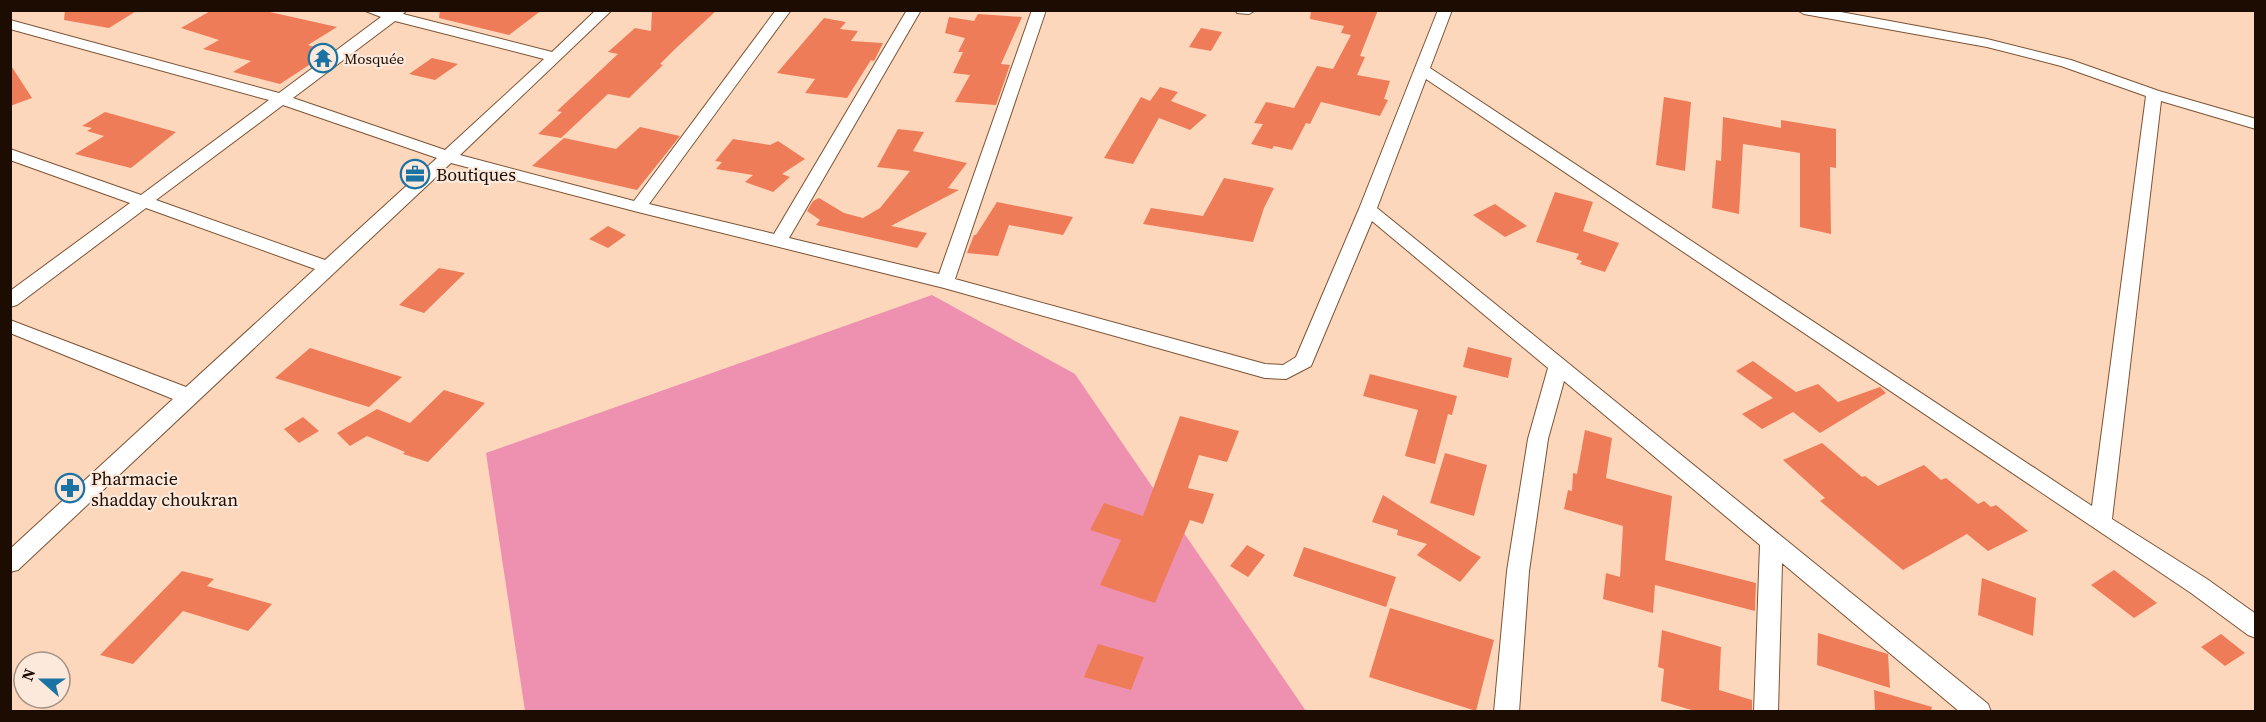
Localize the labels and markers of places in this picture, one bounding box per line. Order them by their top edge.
temple icon: Mosquée [307,42,339,74]
place label: Mosquée [344,48,405,69]
office icon: Boutiques [399,158,431,190]
place label: Boutiques [436,162,516,187]
place label: Pharmacie shadday choukran [91,466,238,512]
pharmacy icon: Pharmacie shadday choukran [54,472,86,504]

